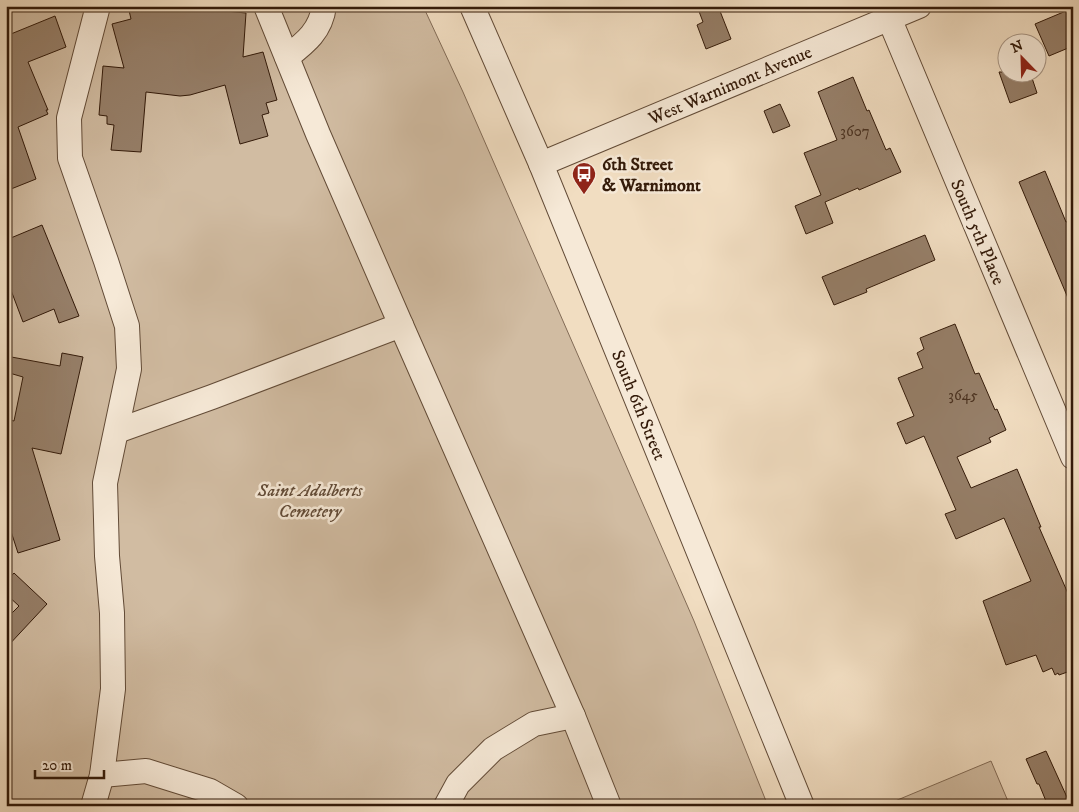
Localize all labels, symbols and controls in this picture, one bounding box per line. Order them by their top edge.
north arrow [996,32,1046,82]
text: N [1009,36,1027,57]
street label: West Warnimont Avenue [644,41,815,131]
house number: 3607 [840,122,870,141]
place label: 6th Street & Warnimont [602,154,701,197]
bus stop icon: 6th Street & Warnimont [571,161,597,195]
street label: South 5th Place [945,176,1009,289]
street label: South 6th Street [606,347,670,464]
house number: 3645 [948,386,978,405]
park label: Saint Adalberts Cemetery [257,480,363,523]
scale bar [35,747,104,779]
text: 20 m [42,756,72,775]

